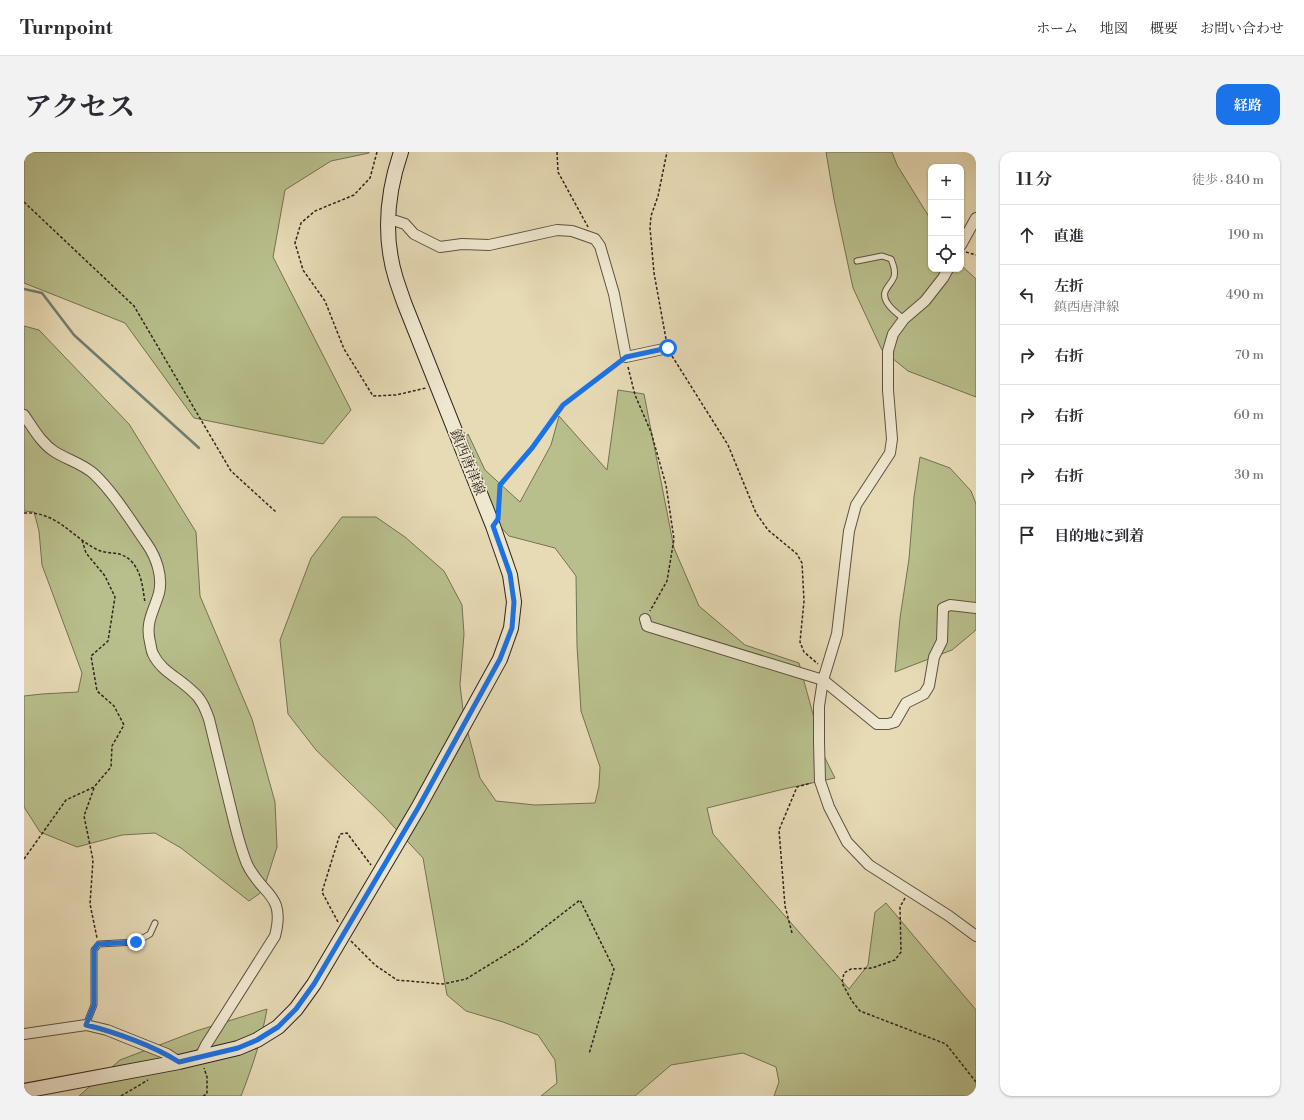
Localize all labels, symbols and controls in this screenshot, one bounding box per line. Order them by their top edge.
text: Turnpoint [20,16,113,40]
text: ホーム [1036,20,1078,38]
text: 地図 [1100,20,1128,38]
text: 概要 [1150,20,1178,38]
text: お問い合わせ [1200,20,1284,38]
button: 経路 [1216,84,1280,125]
text: アクセス [24,90,135,125]
map controls [928,164,964,272]
button: + [928,164,964,200]
text: 11 分 [1016,169,1053,191]
text: 徒歩 · 840 m [1192,172,1264,188]
button: − [928,200,964,236]
icon: ahead [1016,224,1038,246]
text: 直進 [1054,227,1084,246]
text: 190 m [1228,227,1264,243]
button: locate [928,236,964,272]
text: 左折 [1054,277,1084,296]
icon: left [1016,284,1038,306]
text: 490 m [1226,287,1264,303]
text: 鎮西唐津線 [1054,299,1119,315]
route start [659,339,677,357]
icon: right [1016,344,1038,366]
text: 右折 [1054,347,1084,366]
text: 70 m [1235,347,1264,363]
icon: right [1016,404,1038,426]
text: 右折 [1054,407,1084,426]
text: 60 m [1233,407,1264,423]
street label: 鎮西唐津線 [446,427,489,498]
icon: right [1016,464,1038,486]
text: 右折 [1054,467,1084,486]
text: 30 m [1234,467,1264,483]
icon: arrive [1016,524,1038,546]
text: 目的地に到着 [1054,527,1144,546]
route end [127,933,145,951]

